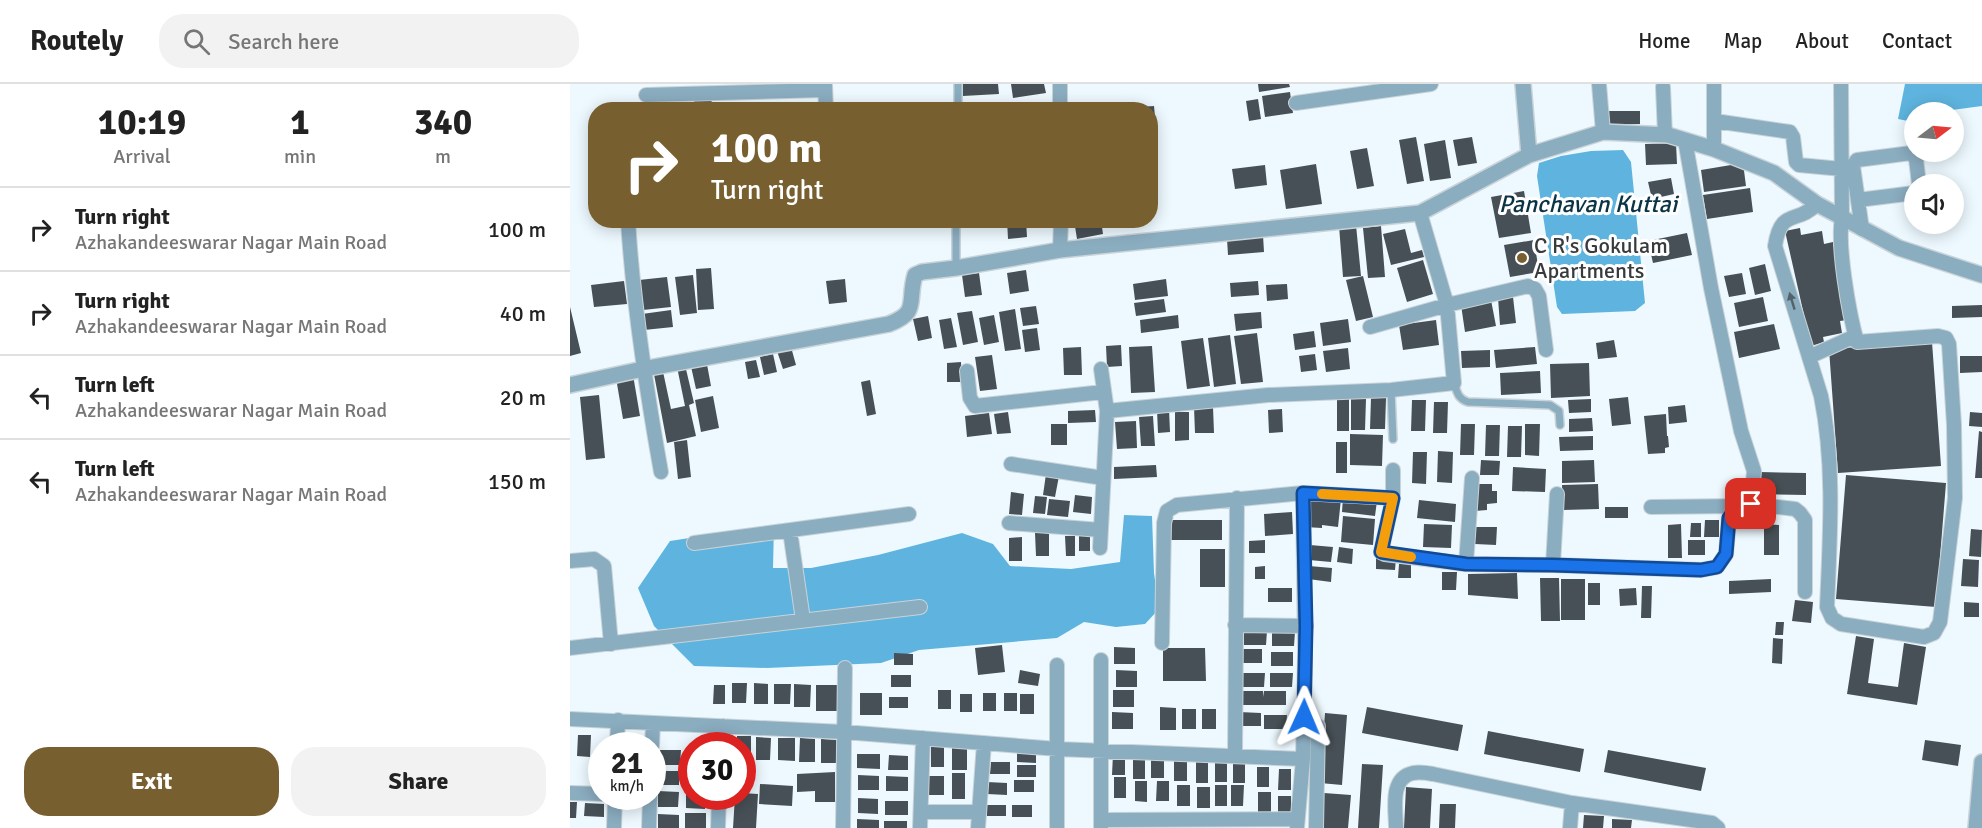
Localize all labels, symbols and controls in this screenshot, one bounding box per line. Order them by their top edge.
search box [159,14,579,68]
text: Routely [30,24,123,58]
icon: search [180,25,213,58]
text: Search here [228,28,339,55]
text: Home [1638,28,1691,54]
text: Map [1724,28,1762,54]
text: About [1795,28,1849,54]
text: Contact [1882,28,1952,54]
text: 10:19 [98,100,186,145]
text: 1 [290,100,310,145]
text: 340 [414,100,472,145]
north arrow [1904,102,1964,162]
map controls [1904,102,1964,234]
text: 100 m [711,123,822,174]
icon: right [612,126,690,204]
text: Arrival [113,144,171,169]
text: min [284,144,316,169]
text: m [435,144,451,169]
text: Turn right [711,174,824,207]
button: sound [1904,174,1964,234]
water label: Panchavan Kuttai [1499,189,1680,219]
text: Turn right [75,203,170,230]
icon: right [24,213,57,246]
text: 100 m [488,216,546,243]
text: Azhakandeeswarar Nagar Main Road [75,230,387,255]
place label: C R's Gokulam Apartments [1534,232,1668,284]
marker: C R's Gokulam Apartments [1515,251,1529,265]
text: Turn right [75,287,170,314]
one-way arrow [1787,292,1796,310]
icon: right [24,297,57,330]
text: 40 m [500,300,546,327]
text: Azhakandeeswarar Nagar Main Road [75,314,387,339]
text: Turn left [75,371,155,398]
icon: left [24,381,57,414]
text: 20 m [500,384,546,411]
text: Azhakandeeswarar Nagar Main Road [75,398,387,423]
text: Turn left [75,455,155,482]
icon: left [24,465,57,498]
text: 150 m [488,468,546,495]
pin [1725,478,1776,529]
text: Azhakandeeswarar Nagar Main Road [75,482,387,507]
icon: arrive [1734,487,1767,520]
position arrow [1272,685,1336,749]
speed limit sign: 30 [678,732,756,810]
text: 21 [611,745,643,782]
button: Exit [24,747,279,816]
button: Share [291,747,546,816]
text: km/h [610,777,644,795]

